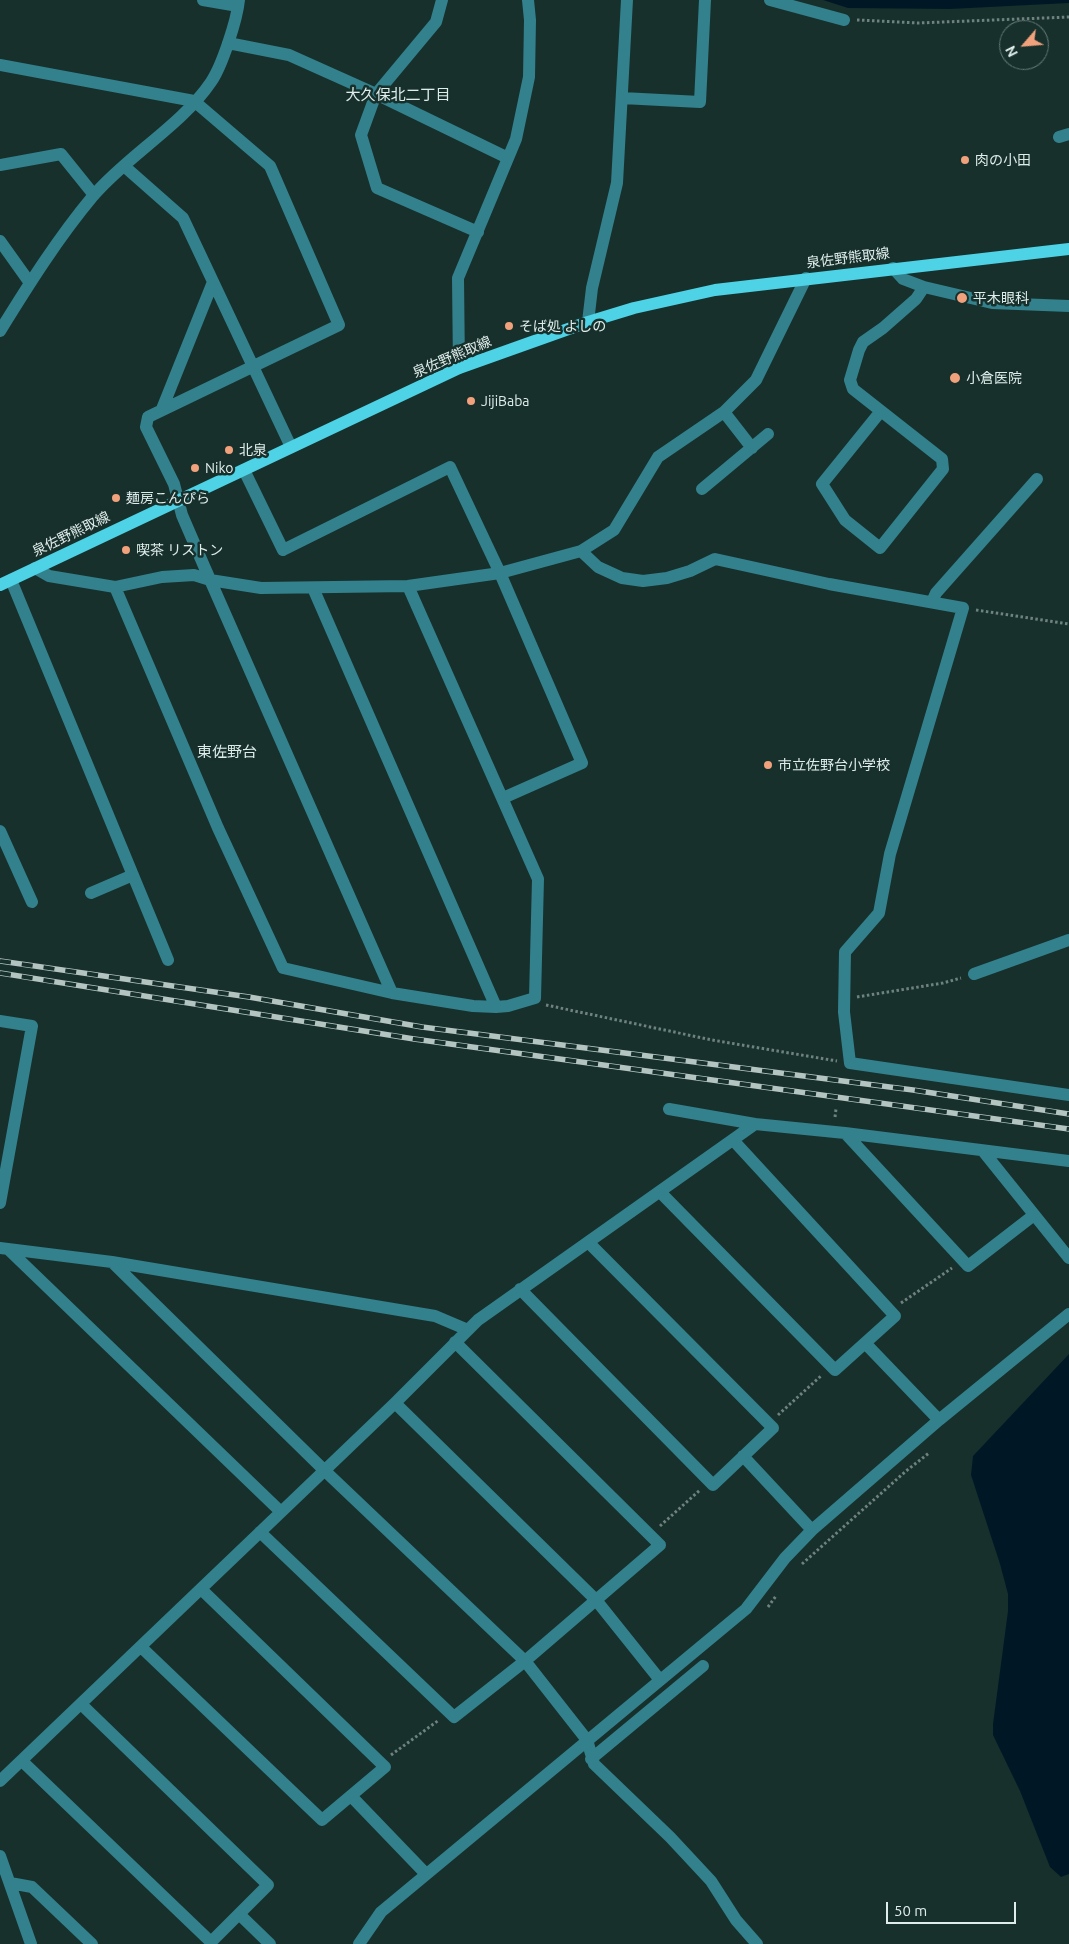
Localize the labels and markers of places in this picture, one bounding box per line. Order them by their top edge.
place label: 肉の小田 [975,152,1031,168]
marker: 肉の小田 [959,154,971,166]
place label: 平木眼科 [973,290,1029,306]
marker: 平木眼科 [955,291,969,305]
place label: そば処 よしの [519,318,606,334]
marker: そば処 よしの [503,320,515,332]
place label: 小倉医院 [966,370,1022,386]
marker: 小倉医院 [948,371,962,385]
place label: JijiBaba [481,393,530,409]
marker: JijiBaba [465,395,477,407]
place label: 北泉 [239,442,267,458]
marker: 北泉 [223,444,235,456]
place label: Niko [205,460,233,476]
marker: Niko [189,462,201,474]
place label: 麺房こんぴら [126,490,210,506]
marker: 麺房こんぴら [110,492,122,504]
place label: 喫茶 リストン [136,542,223,558]
marker: 喫茶 リストン [120,544,132,556]
place label: 市立佐野台小学校 [778,757,890,773]
marker: 市立佐野台小学校 [762,759,774,771]

